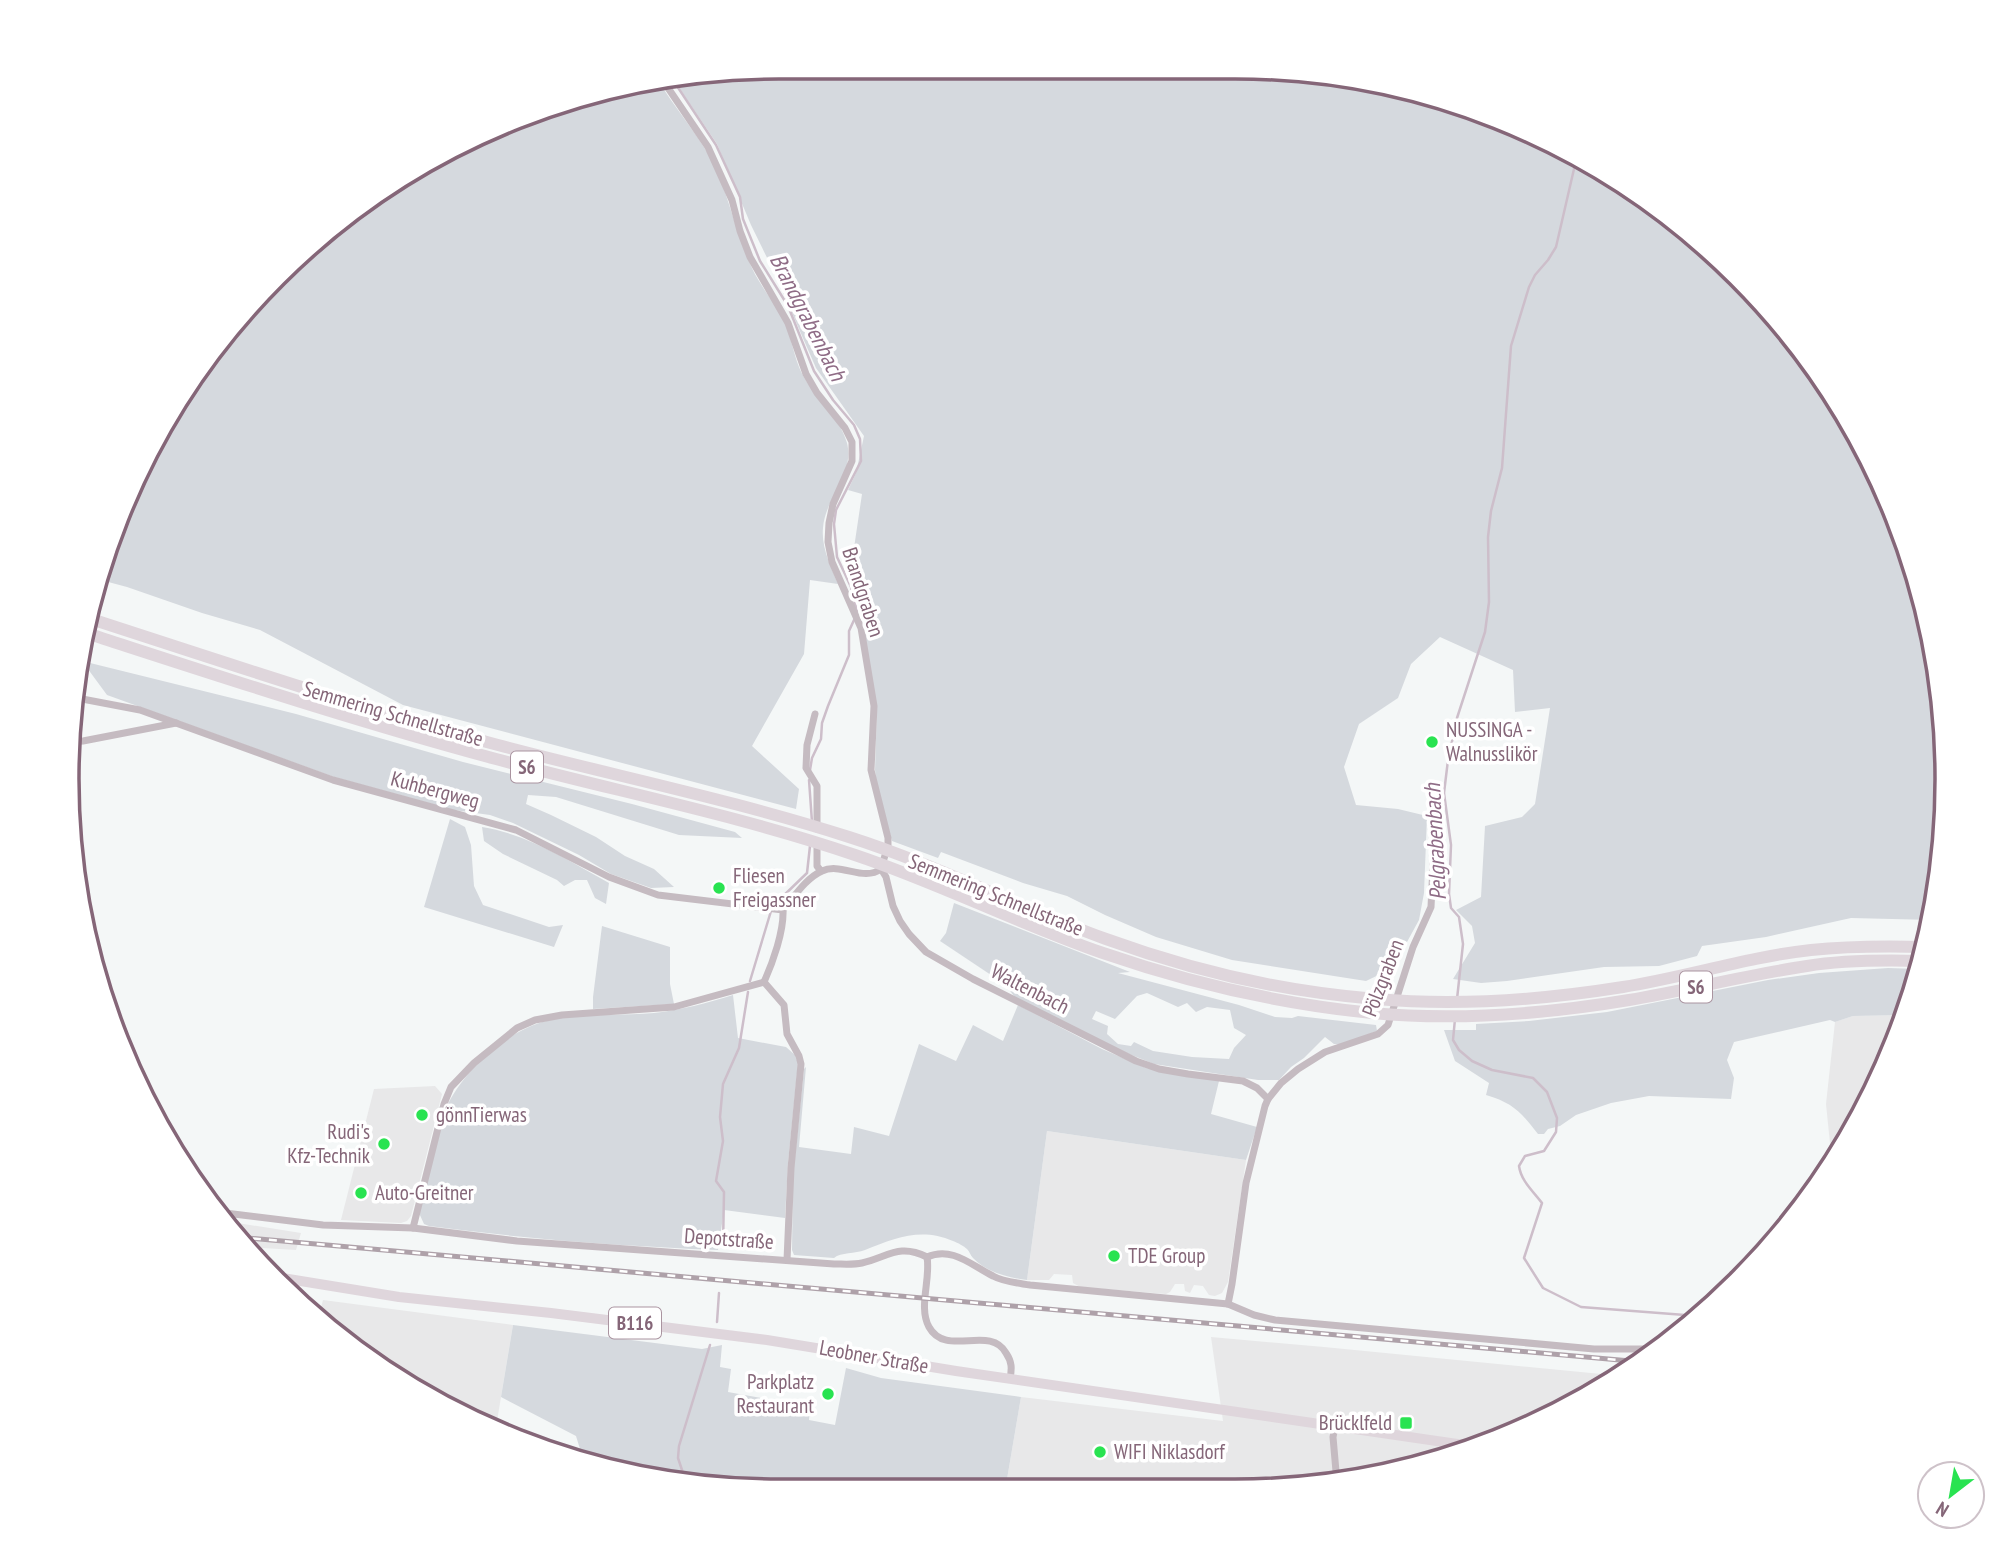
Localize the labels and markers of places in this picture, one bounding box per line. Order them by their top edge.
place label: NUSSINGA - Walnusslikör [1446,716,1538,767]
marker: NUSSINGA - Walnusslikör [1424,734,1440,750]
place label: Fliesen Freigassner [733,862,816,913]
marker: Fliesen Freigassner [711,880,727,896]
place label: gönnTierwas [436,1101,527,1128]
marker: gönnTierwas [414,1107,430,1123]
place label: Rudi's Kfz-Technik [287,1118,370,1169]
marker: Rudi's Kfz-Technik [376,1136,392,1152]
place label: Auto-Greitner [375,1179,474,1206]
marker: Auto-Greitner [353,1185,369,1201]
place label: TDE Group [1128,1242,1205,1269]
marker: TDE Group [1106,1248,1122,1264]
place label: Parkplatz Restaurant [737,1368,814,1419]
marker: Parkplatz Restaurant [820,1386,836,1402]
place label: Brücklfeld [1319,1409,1392,1436]
marker: Brücklfeld [1398,1415,1414,1431]
place label: WIFI Niklasdorf [1114,1438,1225,1465]
marker: WIFI Niklasdorf [1092,1444,1108,1460]

